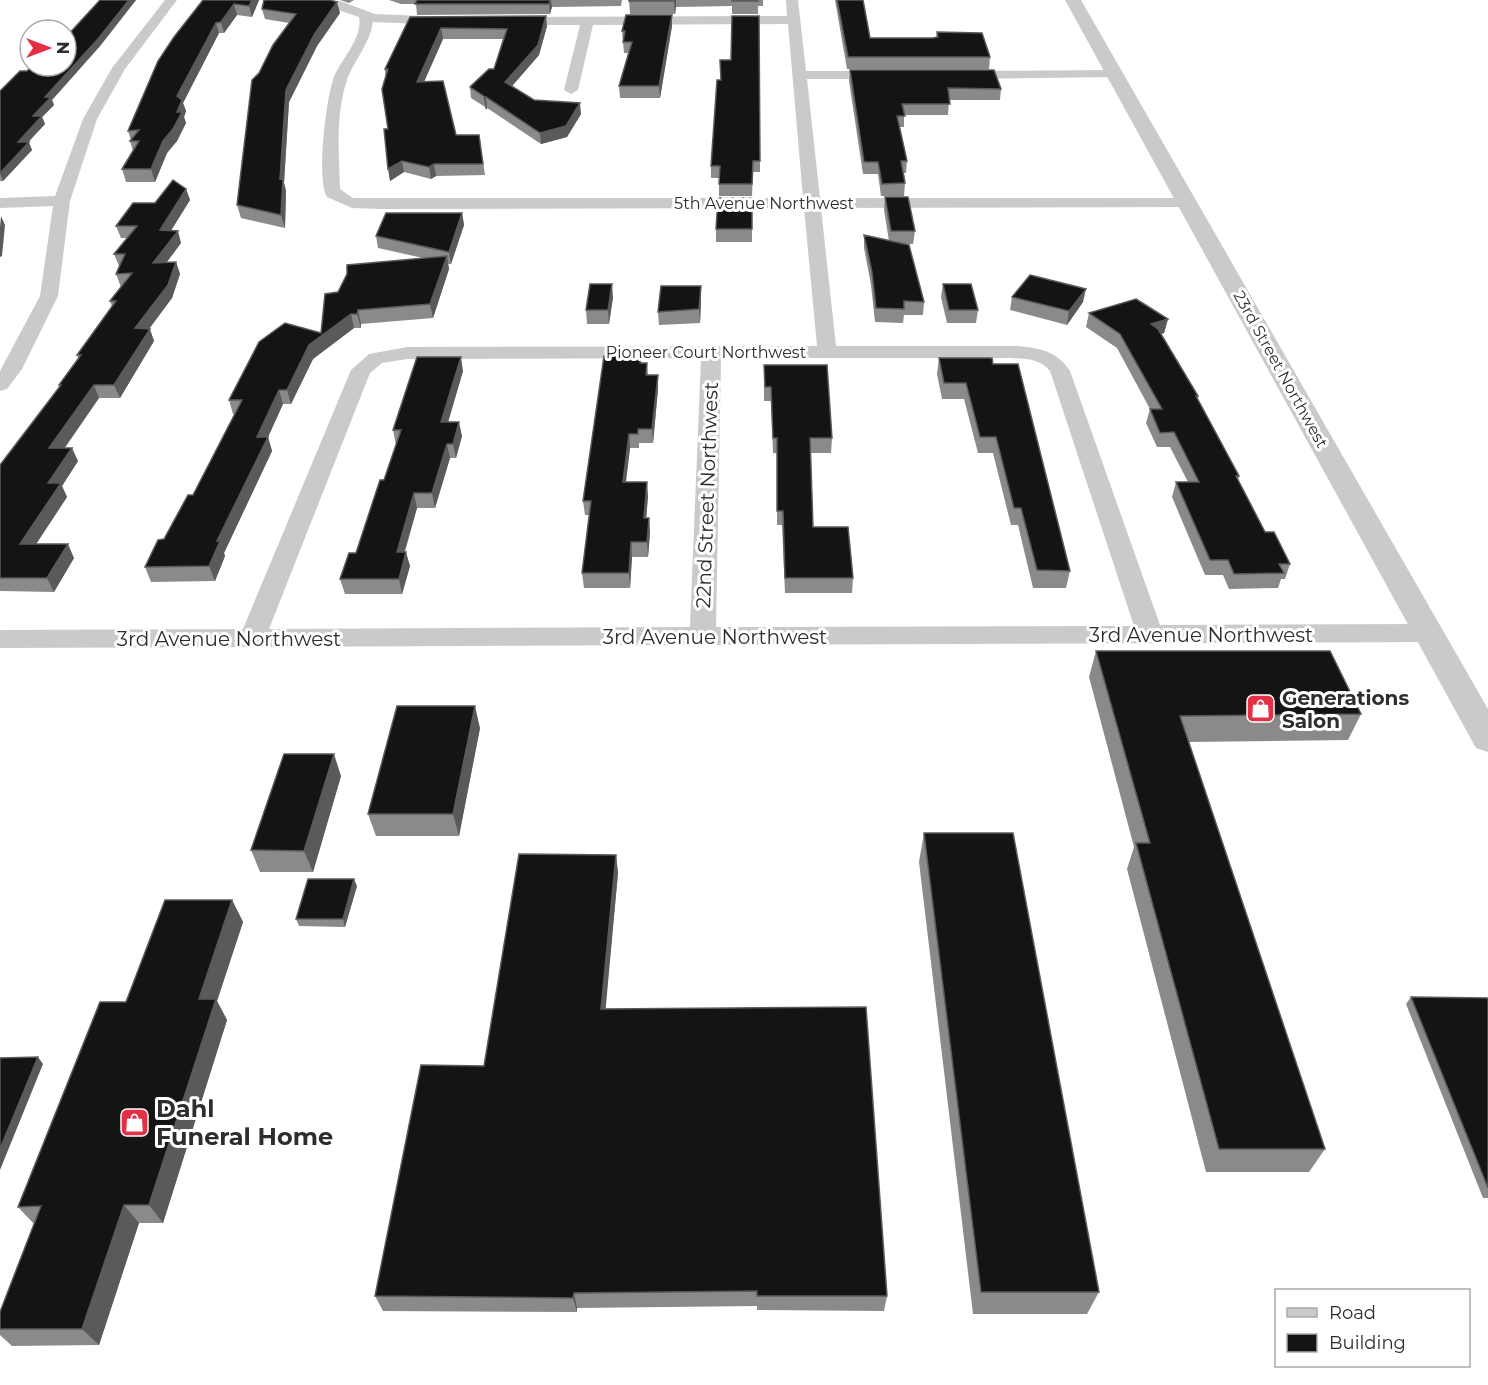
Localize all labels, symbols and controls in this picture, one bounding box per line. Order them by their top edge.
north arrow [18,18,78,78]
text: N [53,42,72,54]
street label: 5th Avenue Northwest [674,194,854,213]
street label: 23rd Street Northwest [1229,287,1332,452]
street label: Pioneer Court Northwest [606,343,807,362]
street label: 22nd Street Northwest [691,381,723,609]
street label: 3rd Avenue Northwest [1089,623,1313,647]
street label: 3rd Avenue Northwest [603,625,827,649]
street label: 3rd Avenue Northwest [117,627,341,651]
place label: Generations Salon [1282,686,1409,733]
shop icon: Generations Salon [1245,693,1277,725]
place label: Dahl Funeral Home [156,1094,333,1151]
shop icon: Dahl Funeral Home [119,1107,151,1139]
legend [1275,1289,1470,1367]
text: Road [1329,1302,1376,1324]
text: Building [1329,1332,1406,1354]

